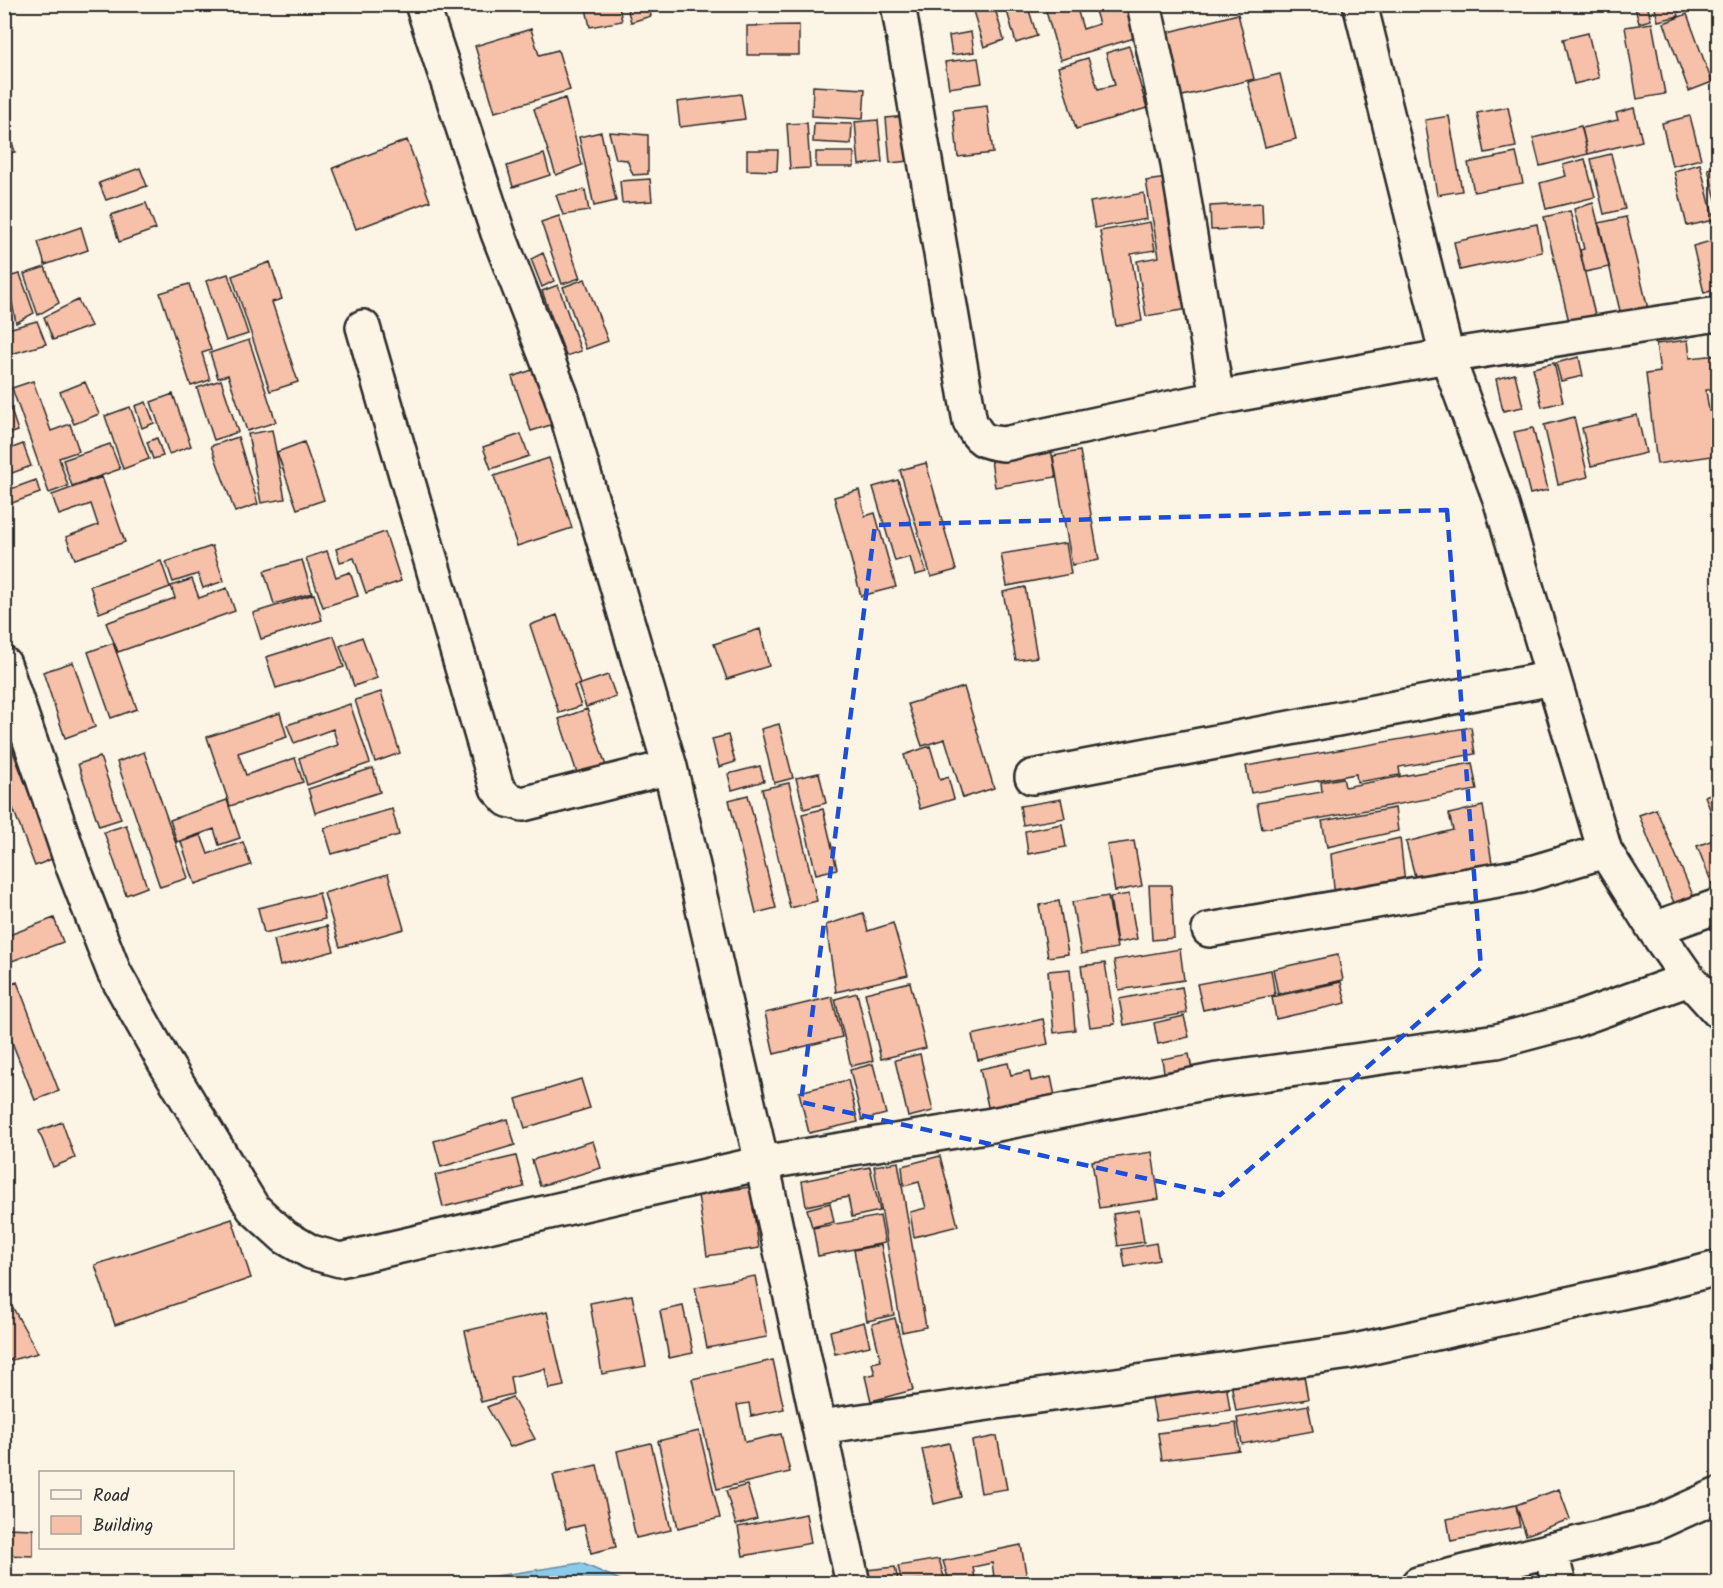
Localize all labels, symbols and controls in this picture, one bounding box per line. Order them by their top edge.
legend [39,1471,234,1549]
text: Road [93,1482,130,1511]
text: Building [93,1512,153,1541]

